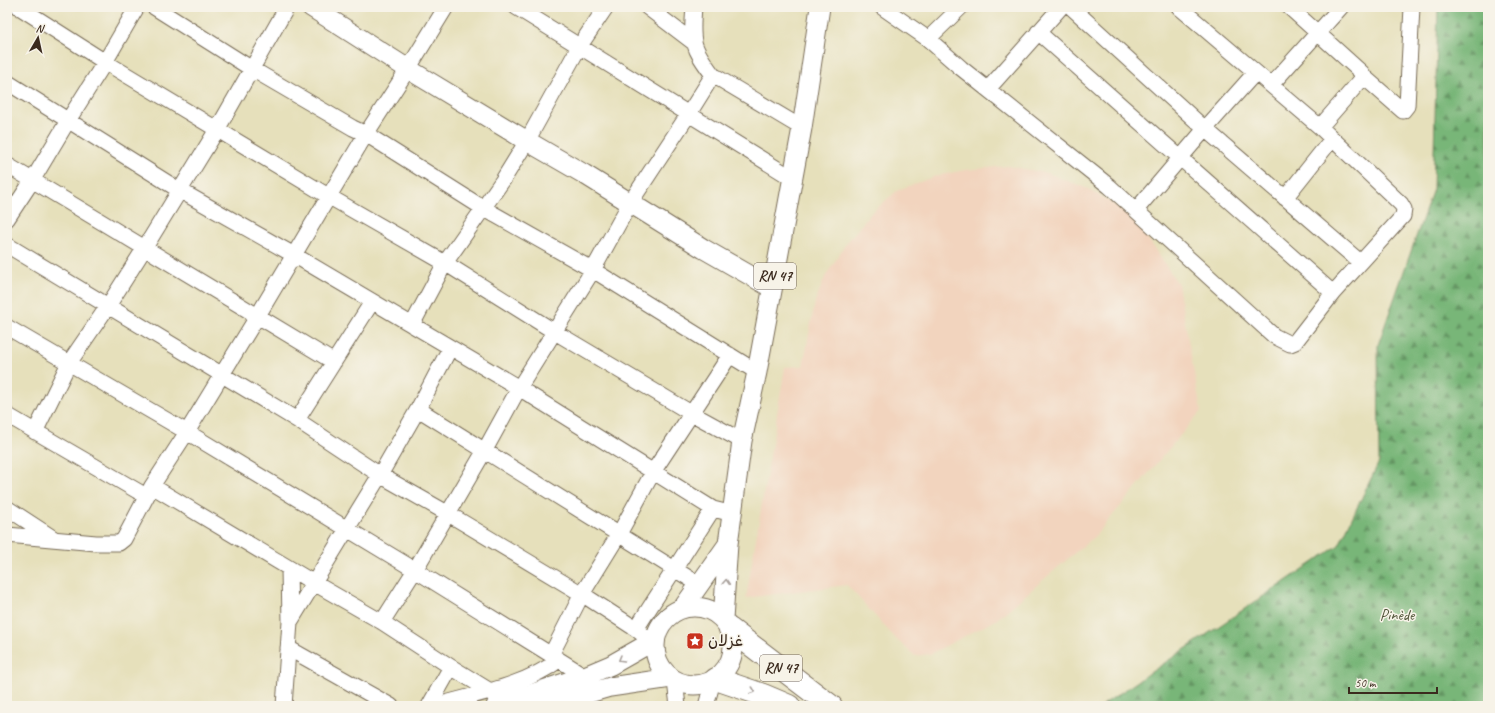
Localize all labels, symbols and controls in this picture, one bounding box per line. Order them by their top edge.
north arrow [18,18,58,58]
text: N [35,21,46,36]
road number: RN 47 [754,263,796,289]
one-way arrow [721,579,730,585]
park label: Pinède [1380,605,1416,625]
place icon: غزلان [685,631,705,651]
place label: غزلان [708,631,743,651]
one-way arrow [618,655,625,662]
road number: RN 47 [760,655,802,681]
scale bar [1349,669,1437,695]
text: 50 m [1355,675,1377,691]
one-way arrow [750,687,757,695]

